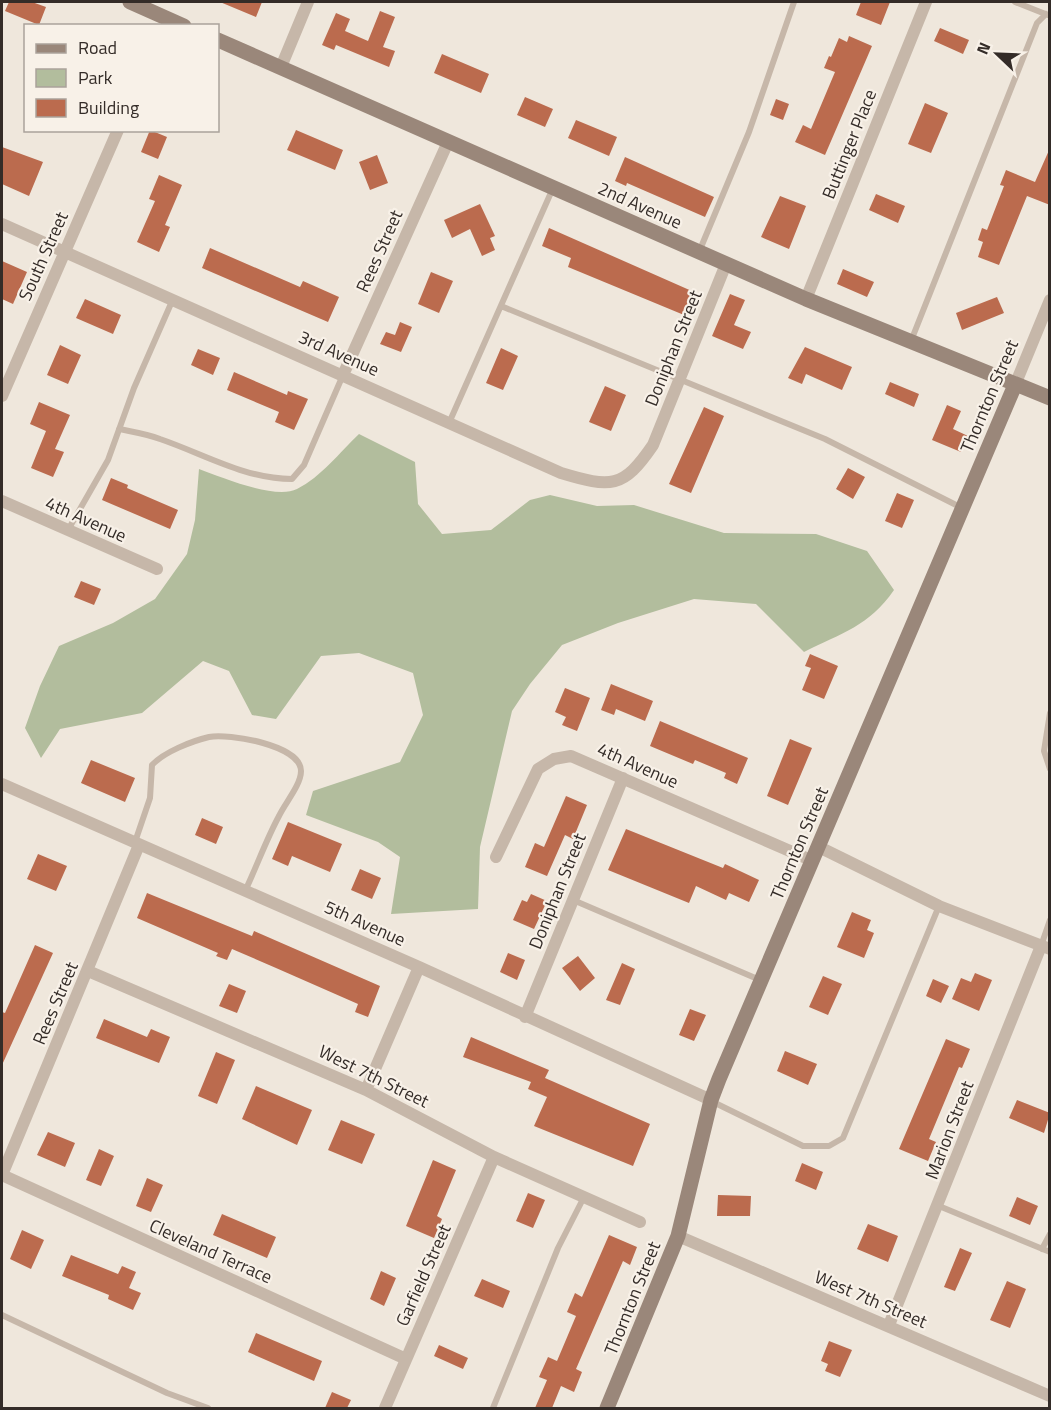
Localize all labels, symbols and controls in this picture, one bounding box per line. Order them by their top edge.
legend [24,24,219,132]
north arrow [967,24,1027,84]
text: Road [78,34,117,61]
text: N [970,38,996,58]
text: Park [78,64,113,91]
street label: Buttinger Place [815,85,883,203]
text: Building [78,94,139,121]
street label: 2nd Avenue [594,174,686,236]
street label: Rees Street [349,205,409,297]
street label: South Street [11,206,75,305]
street label: Doniphan Street [637,285,709,410]
street label: 3rd Avenue [294,323,384,383]
street label: Thornton Street [953,335,1025,457]
street label: 4th Avenue [41,489,131,549]
street label: 4th Avenue [593,735,683,795]
street label: Thornton Street [763,782,835,904]
street label: Doniphan Street [521,828,593,953]
street label: 5th Avenue [320,893,410,953]
street label: Rees Street [25,957,85,1049]
street label: West 7th Street [314,1038,434,1115]
street label: Marion Street [918,1076,980,1183]
street label: Cleveland Terrace [145,1212,277,1290]
street label: Garfield Street [388,1219,458,1330]
street label: Thornton Street [597,1237,667,1359]
street label: West 7th Street [811,1263,932,1335]

